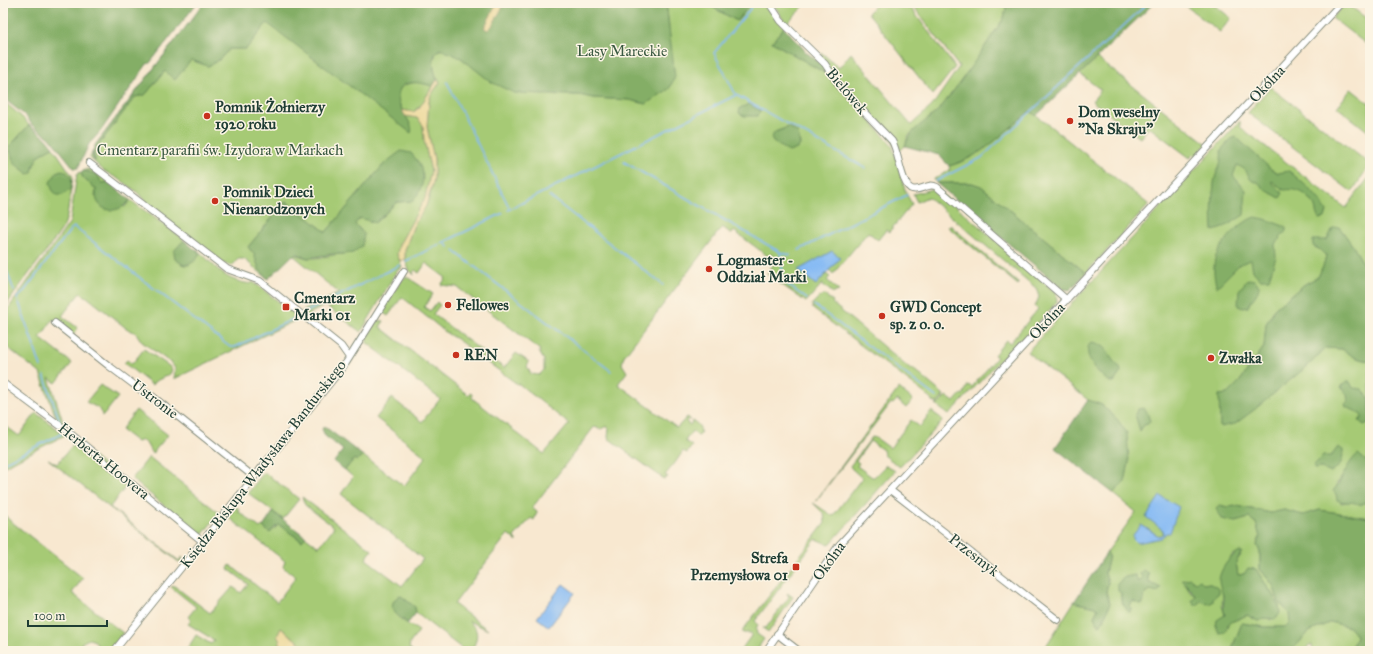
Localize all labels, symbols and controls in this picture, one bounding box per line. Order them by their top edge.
park label: Lasy Mareckie [577,42,667,60]
street label: Okólna [1245,61,1289,106]
street label: Bielówek [823,64,871,118]
place label: Pomnik Żołnierzy 1920 roku [215,97,326,134]
place label: Dom weselny "Na Skraju" [1078,103,1161,139]
marker: Pomnik Żołnierzy 1920 roku [202,111,212,121]
marker: Dom weselny "Na Skraju" [1065,116,1075,126]
park label: Cmentarz parafii św. Izydora w Markach [97,141,344,159]
place label: Pomnik Dzieci Nienarodzonych [223,183,326,219]
marker: Pomnik Dzieci Nienarodzonych [210,196,220,206]
place label: Logmaster - Oddział Marki [717,251,807,286]
marker: Logmaster - Oddział Marki [704,264,714,274]
place label: Cmentarz Marki 01 [294,289,355,324]
place label: Fellowes [456,296,509,314]
place label: GWD Concept sp. z o. o. [890,298,982,334]
street label: Okólna [1025,298,1069,343]
marker: Fellowes [443,300,453,310]
marker: Cmentarz Marki 01 [281,302,291,312]
marker: GWD Concept sp. z o. o. [877,311,887,321]
place label: REN [464,346,498,364]
place label: Zwałka [1219,349,1262,367]
marker: REN [451,350,461,360]
marker: Zwałka [1206,353,1216,363]
street label: Księdza Biskupa Władysława Bandurskiego [176,356,350,572]
street label: Ustronie [128,376,182,422]
street label: Herberta Hoovera [55,419,154,504]
street label: Przesmyk [945,530,1003,580]
street label: Okólna [809,537,850,584]
place label: Strefa Przemysłowa 01 [690,549,789,585]
marker: Strefa Przemysłowa 01 [791,562,801,572]
scale bar [28,602,107,628]
text: 100 m [34,609,65,623]

